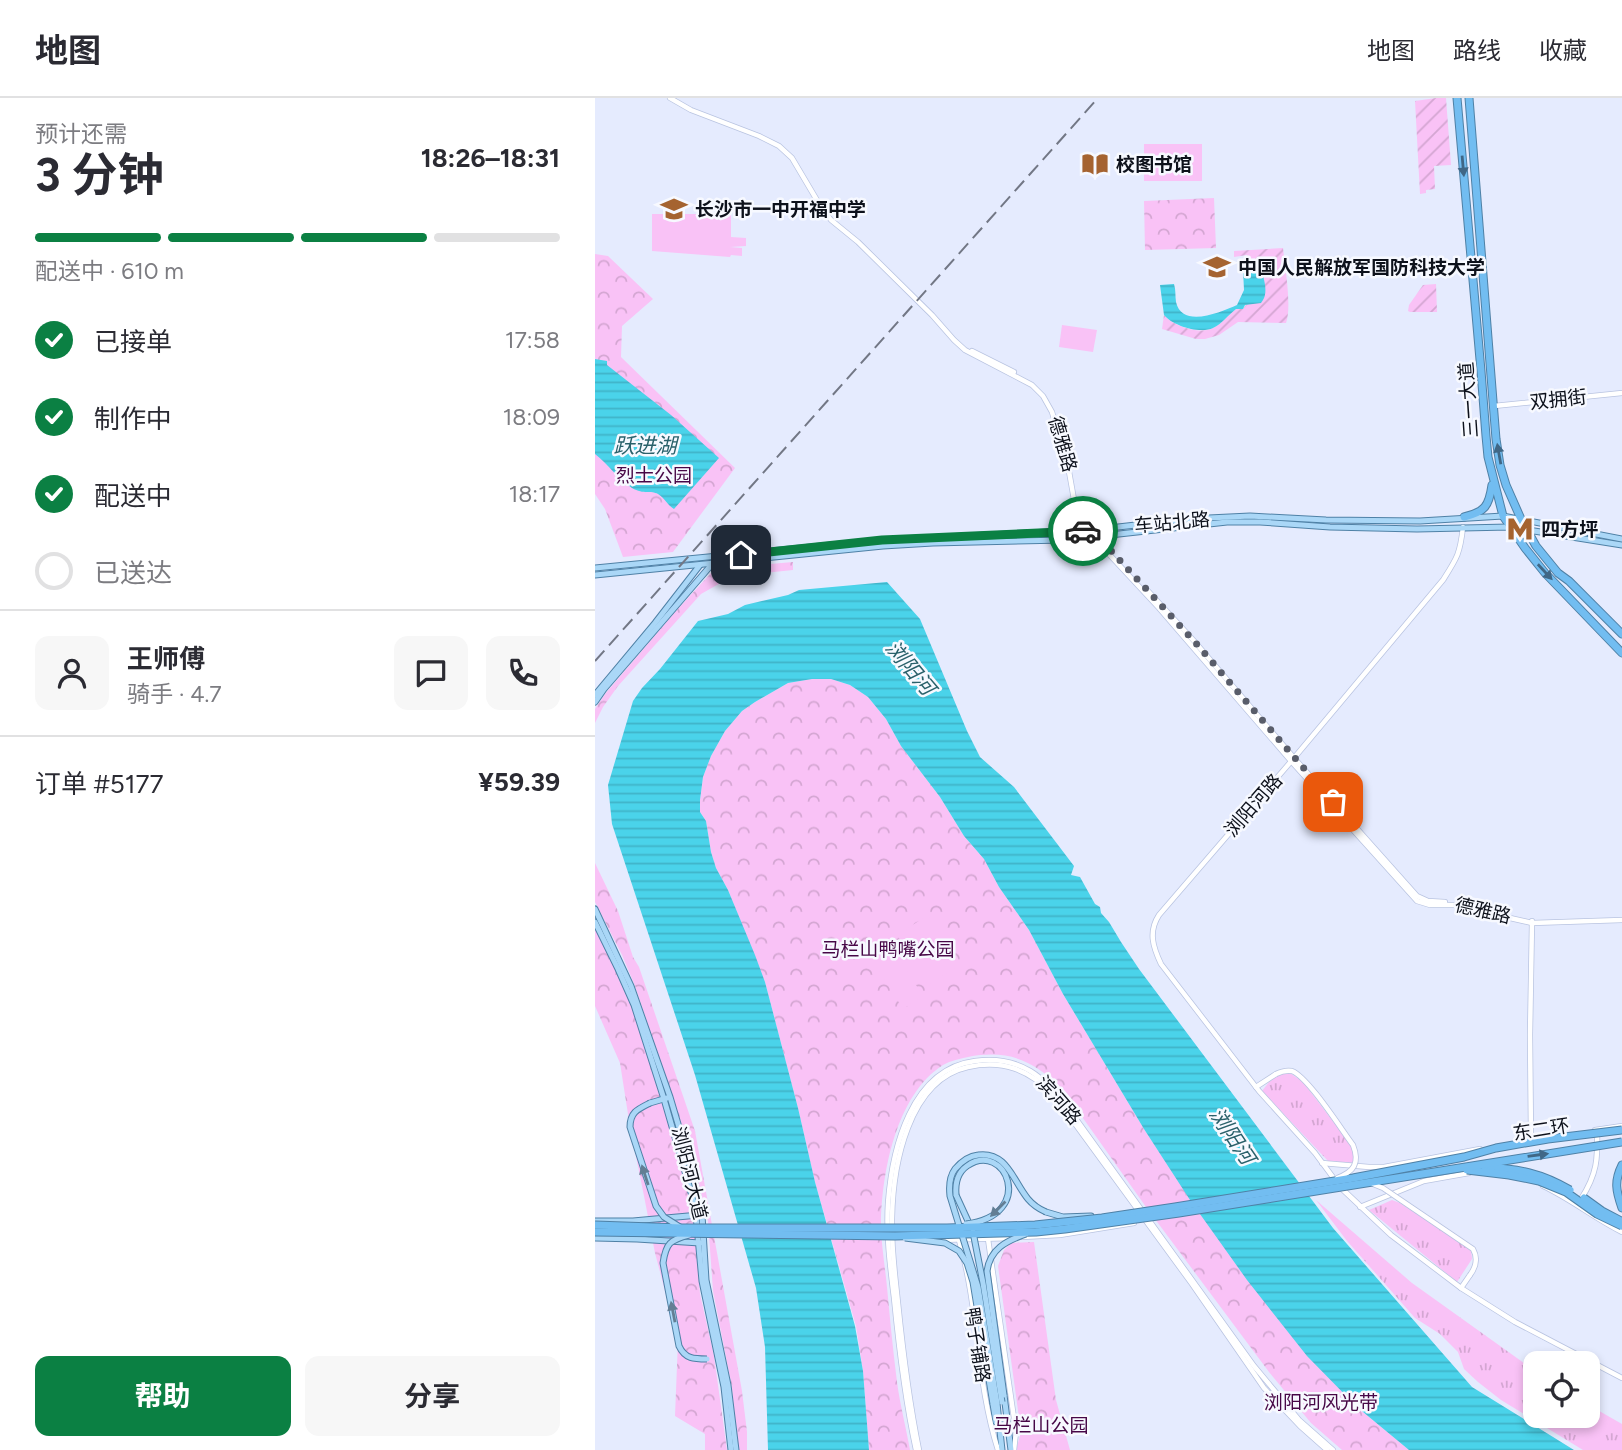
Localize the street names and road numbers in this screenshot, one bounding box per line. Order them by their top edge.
street label: 三一大道 [1454,361,1483,439]
street label: 双拥街 [1528,385,1588,414]
street label: 德雅路 [1044,414,1081,475]
street label: 车站北路 [1133,508,1211,537]
street label: 浏阳河路 [1220,769,1287,842]
street label: 德雅路 [1453,893,1513,928]
street label: 滨河路 [1031,1071,1086,1129]
street label: 东二环 [1511,1114,1571,1145]
street label: 浏阳河大道 [667,1124,712,1222]
street label: 鸭子铺路 [960,1306,995,1384]

